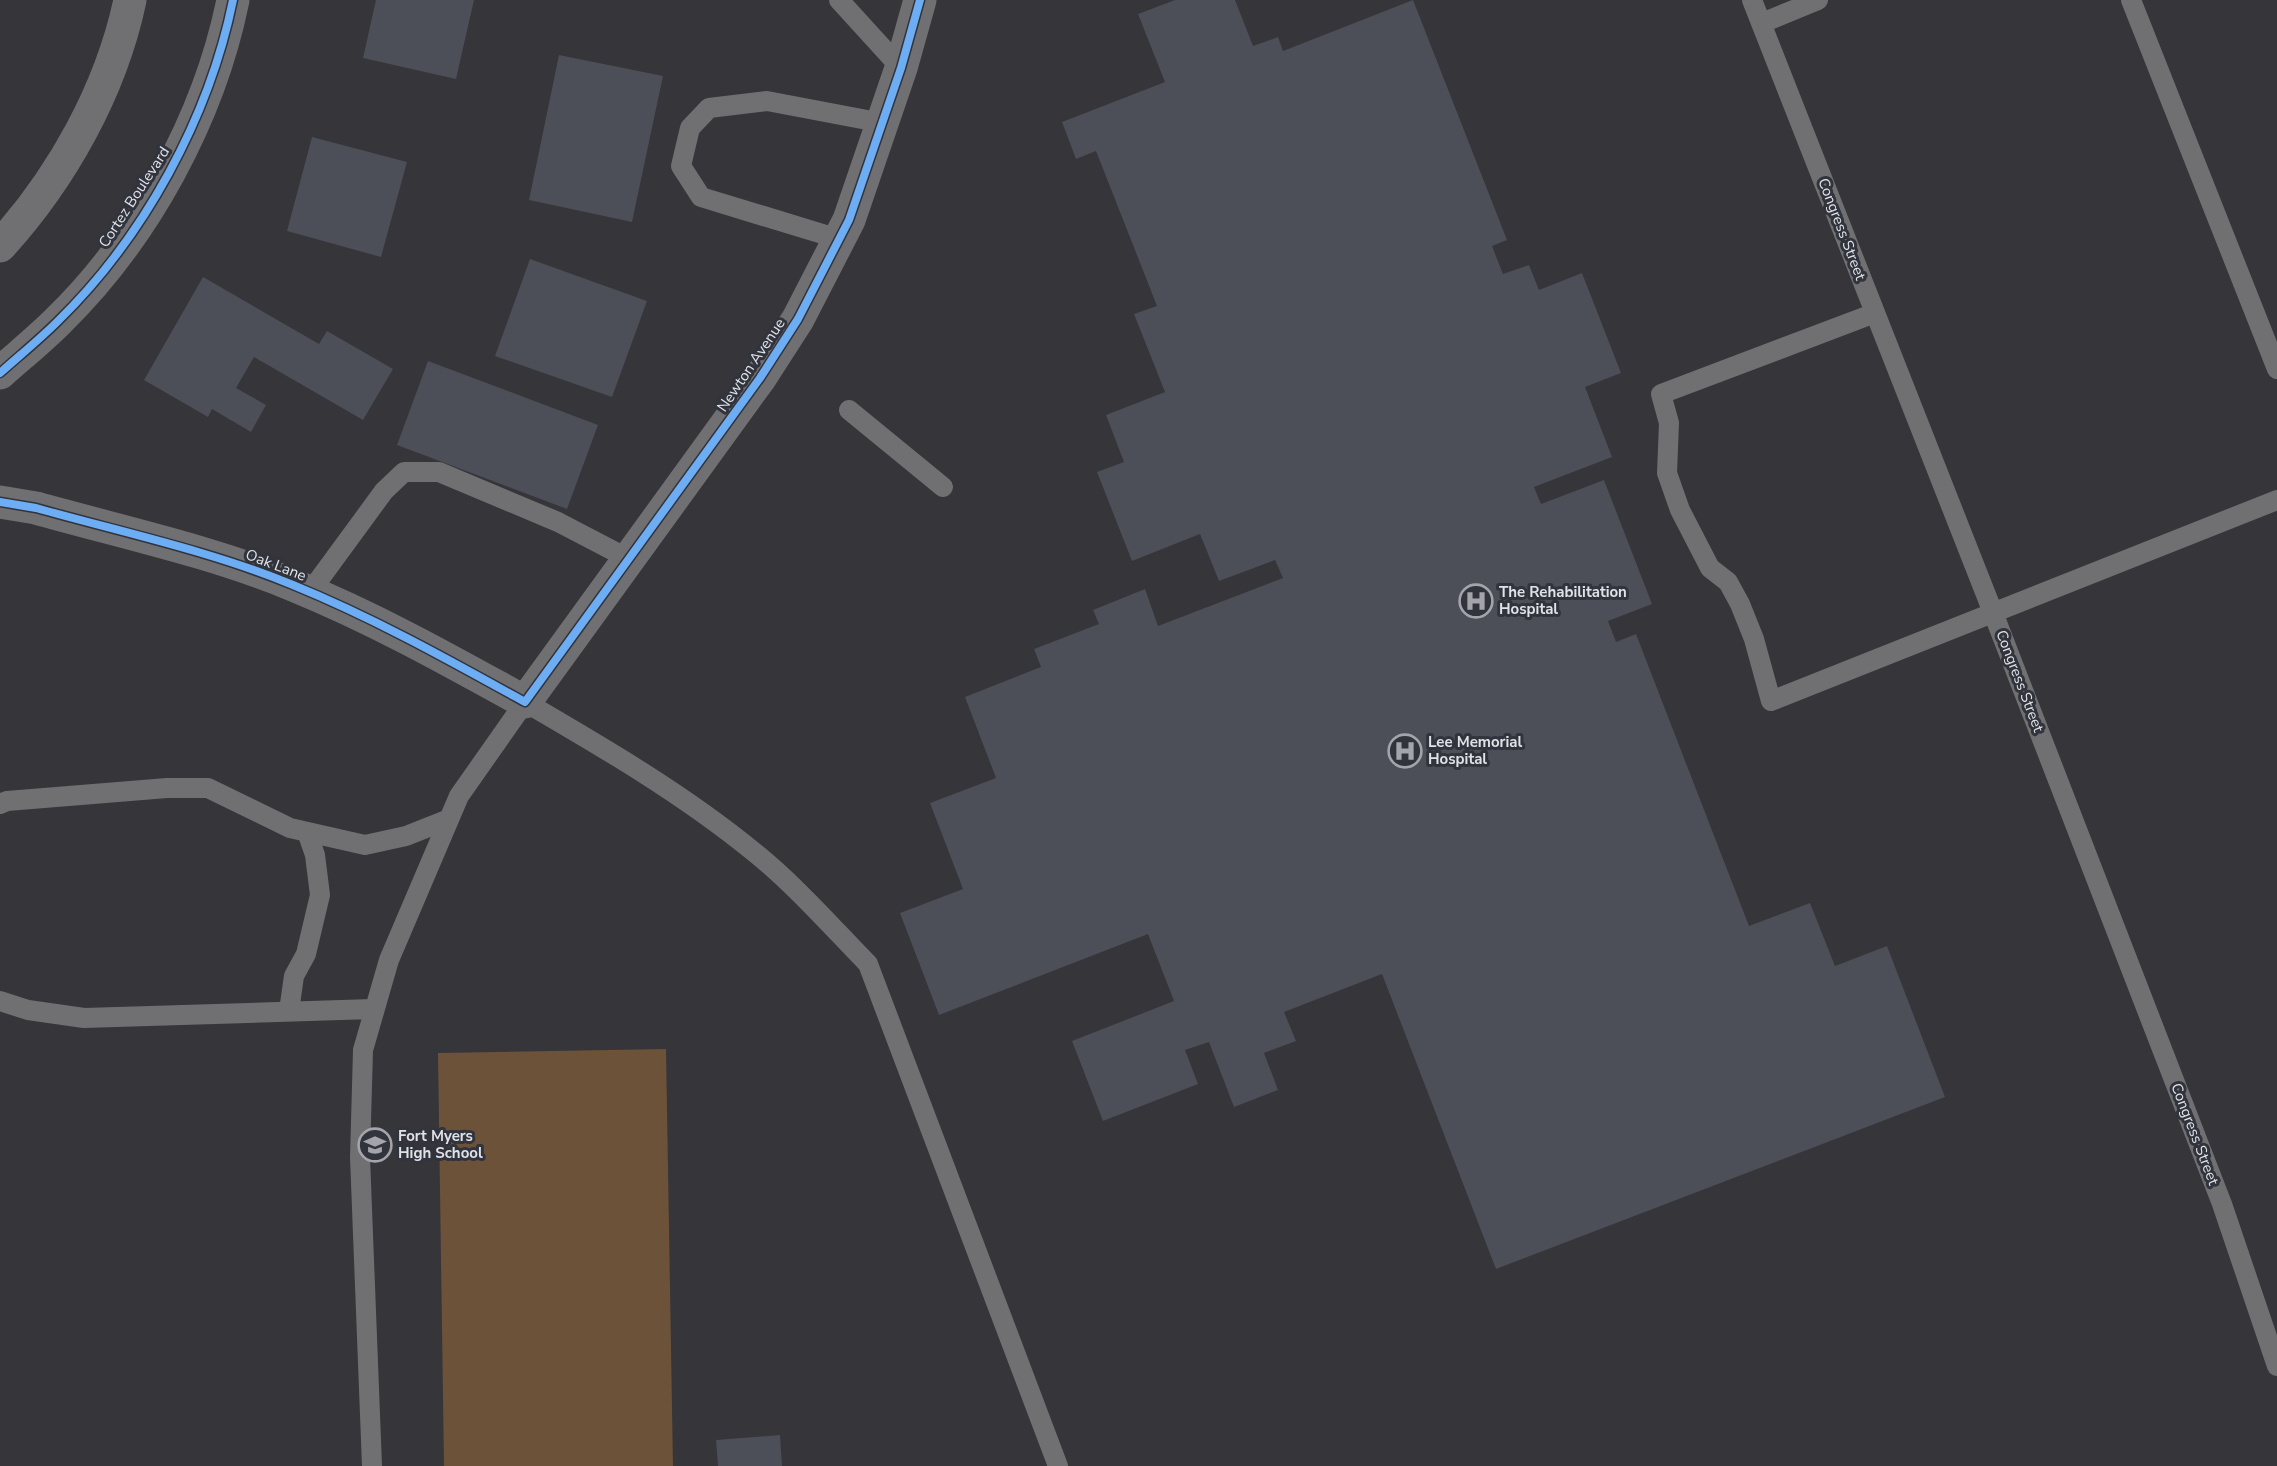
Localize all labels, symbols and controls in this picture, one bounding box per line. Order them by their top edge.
street label: Cortez Boulevard [94,143,174,251]
street label: Congress Street [1813,175,1871,284]
street label: Newton Avenue [712,314,790,416]
street label: Oak Lane [243,544,309,586]
place label: The Rehabilitation Hospital [1499,582,1627,619]
hospital icon: The Rehabilitation Hospital [1458,583,1494,619]
street label: Congress Street [1991,627,2049,736]
place label: Lee Memorial Hospital [1428,732,1523,769]
hospital icon: Lee Memorial Hospital [1387,733,1423,769]
street label: Congress Street [2166,1080,2224,1189]
place label: Fort Myers High School [398,1126,483,1163]
school or university icon: Fort Myers High School [357,1127,393,1163]

